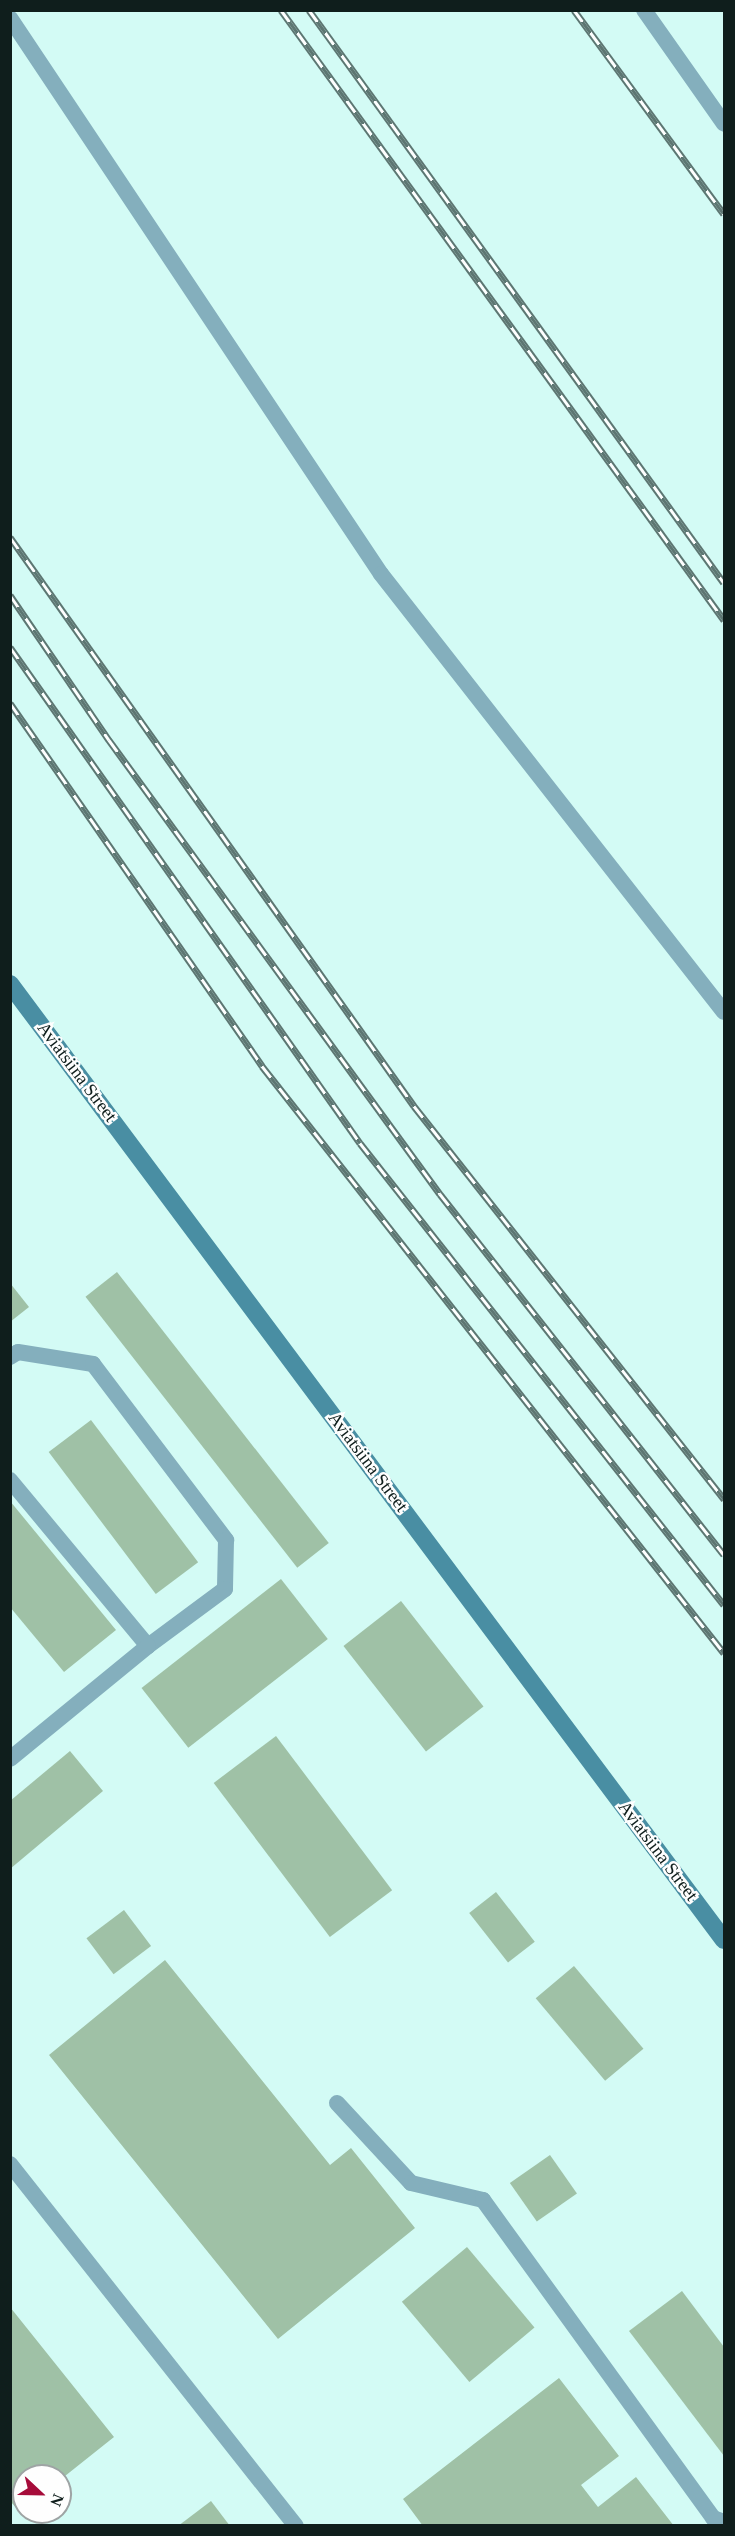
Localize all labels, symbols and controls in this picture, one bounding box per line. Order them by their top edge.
street label: Aviatsiina Street [33,1018,121,1126]
street label: Aviatsiina Street [324,1408,412,1516]
street label: Aviatsiina Street [614,1797,702,1905]
north arrow [12,2464,72,2524]
text: N [47,2492,67,2509]

